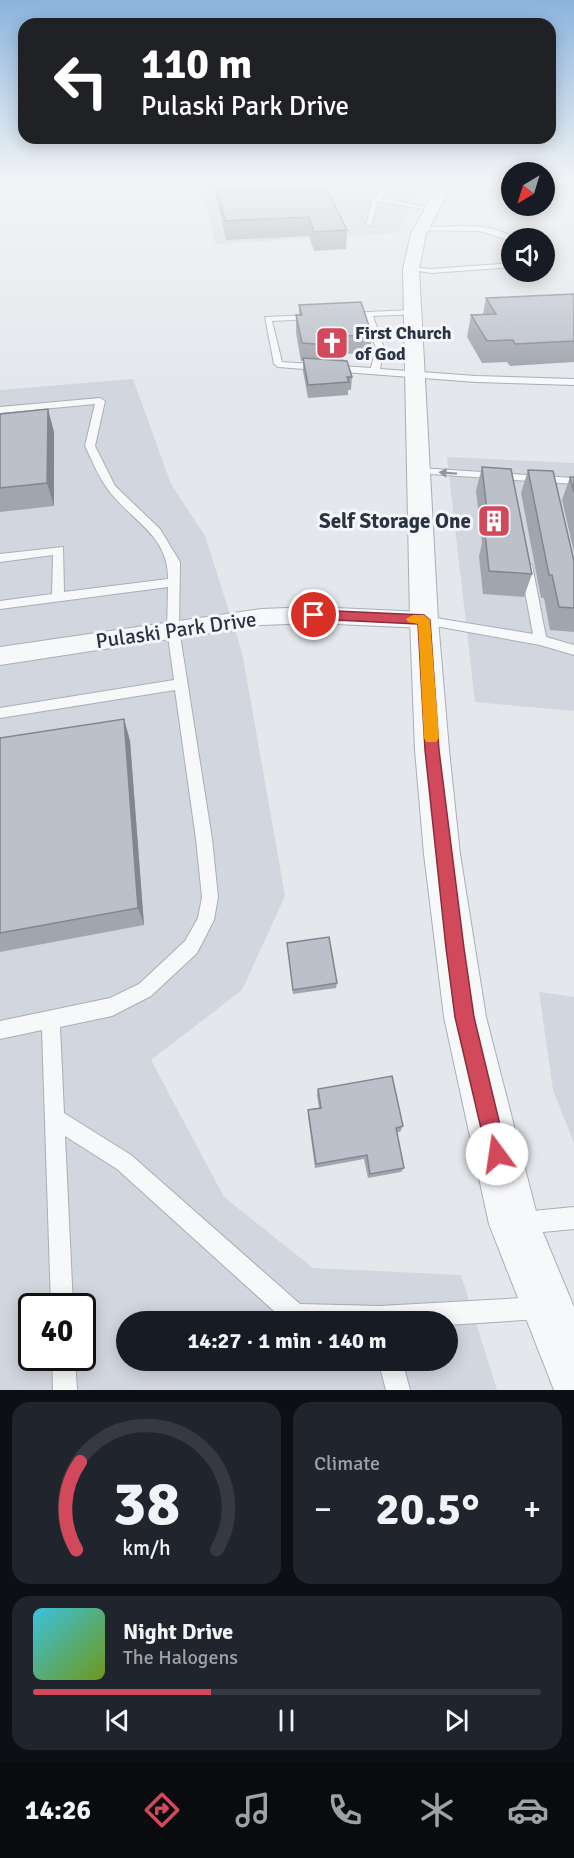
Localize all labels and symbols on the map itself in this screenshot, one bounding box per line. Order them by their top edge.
north arrow [501,162,555,216]
place label: First Church of God [355,322,452,365]
church icon: First Church of God [314,325,350,361]
one-way arrow [438,468,457,478]
building icon: Self Storage One [476,503,512,539]
place label: Self Storage One [319,508,471,534]
pin [288,589,339,640]
street label: Pulaski Park Drive [94,606,258,654]
position arrow [465,1122,529,1186]
speed limit sign: 40 [18,1293,96,1371]

